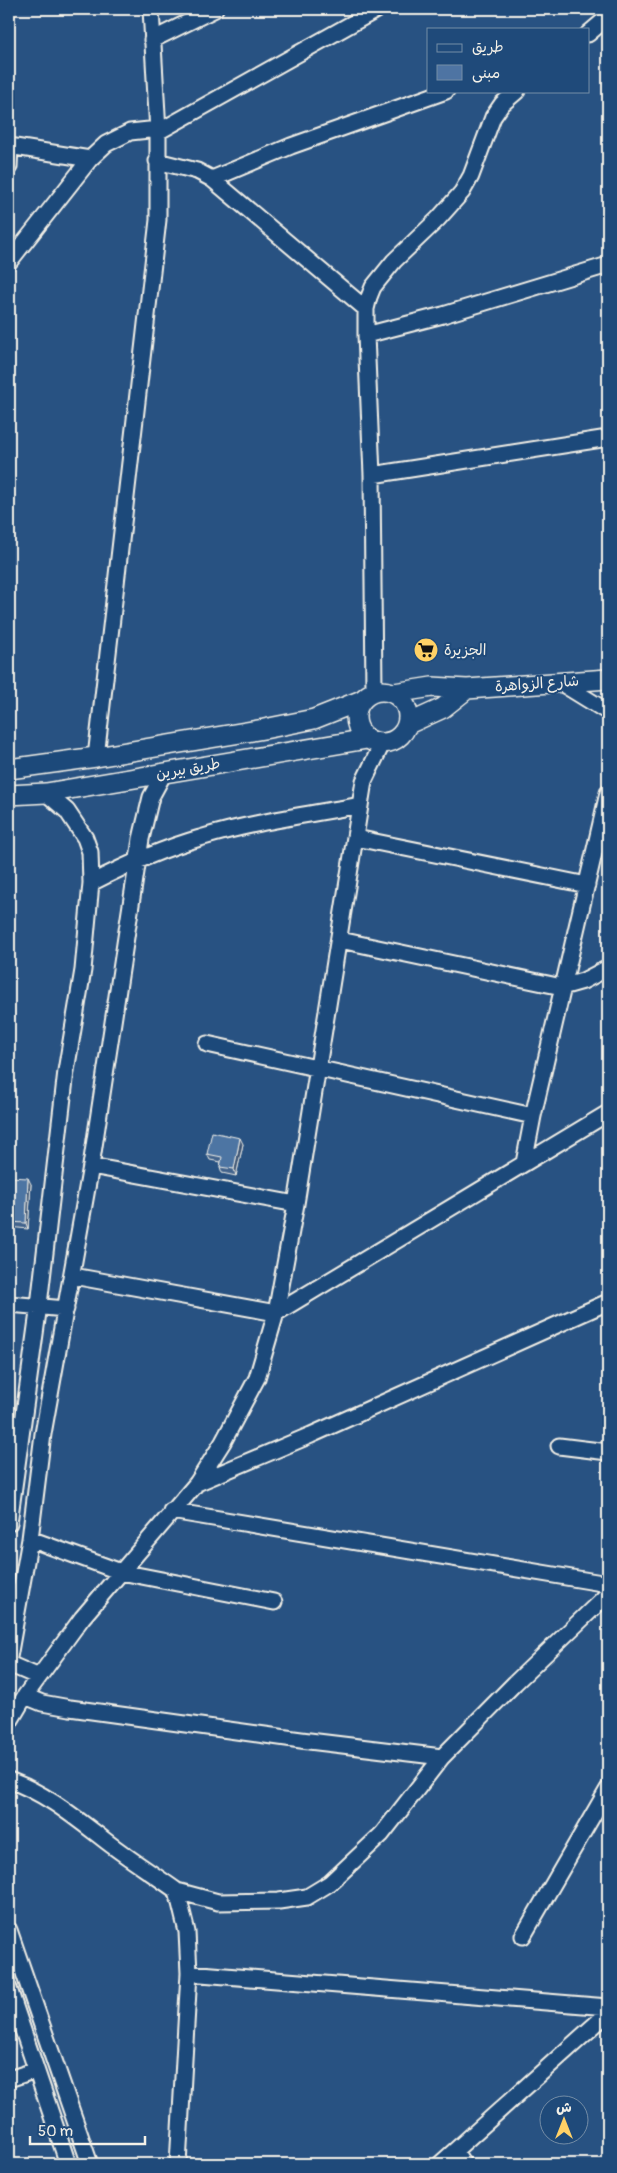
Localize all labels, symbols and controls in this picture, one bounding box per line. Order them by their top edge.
legend [427,28,590,92]
text: طريق [472,38,504,57]
text: مبنى [472,64,500,83]
supermarket icon: الجزيرة [413,637,439,663]
place label: الجزيرة [444,641,486,660]
street label: شارع الزواهرة [494,672,580,696]
street label: طريق بيرين [154,754,222,784]
north arrow [540,2096,590,2146]
text: ش [556,2099,572,2116]
scale bar [30,2113,145,2145]
text: 50 m [38,2122,73,2141]

